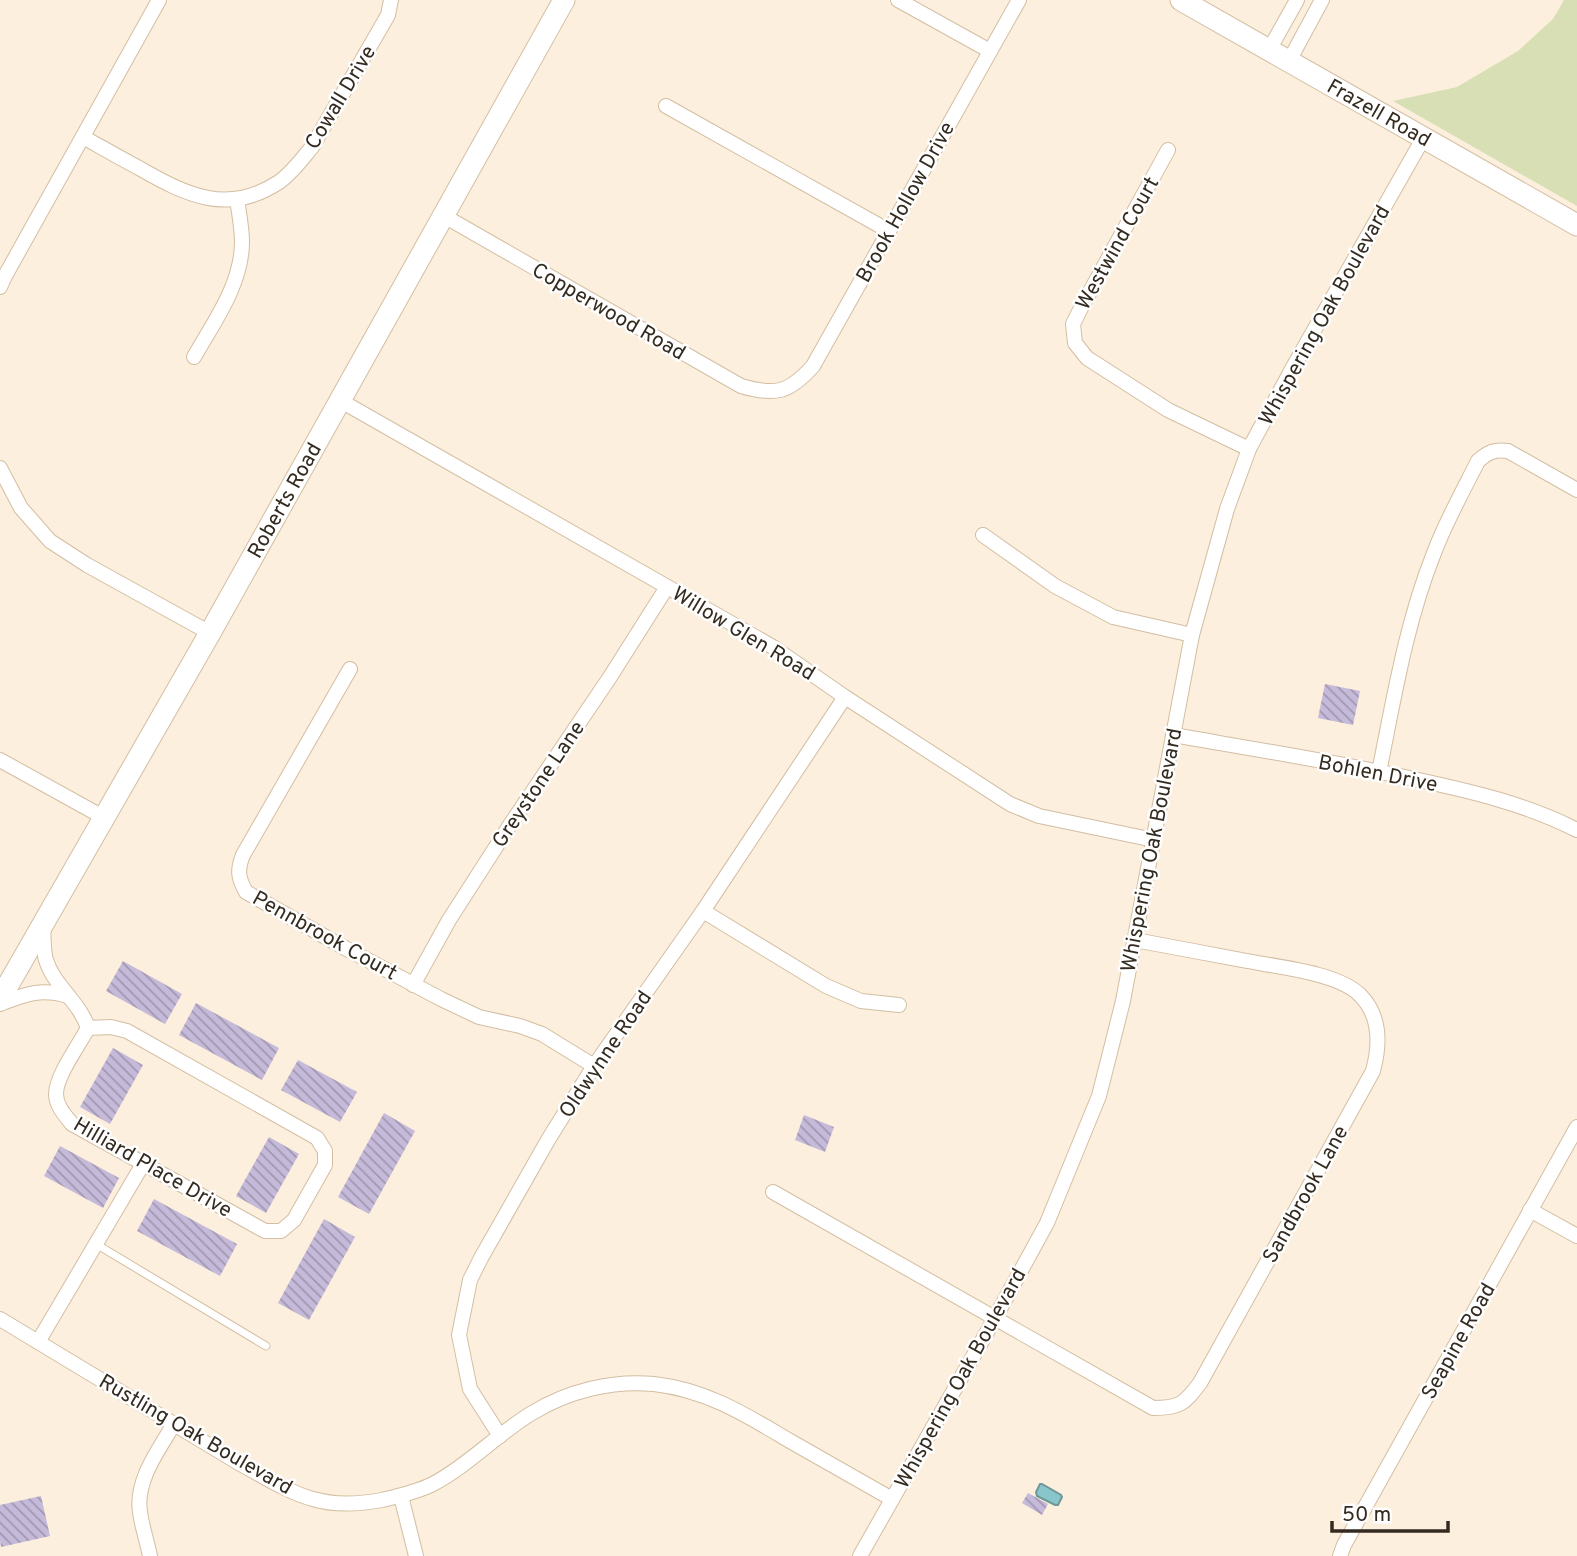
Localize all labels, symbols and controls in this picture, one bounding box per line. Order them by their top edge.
street label: Cowall Drive [300,41,383,155]
street label: Frazell Road [1322,74,1435,154]
street label: Brook Hollow Drive [851,117,962,288]
street label: Westwind Court [1070,172,1166,315]
street label: Whispering Oak Boulevard [1253,201,1397,431]
street label: Copperwood Road [526,257,690,367]
street label: Roberts Road [242,438,329,564]
street label: Willow Glen Road [667,581,820,688]
street label: Greystone Lane [487,716,592,854]
street label: Whispering Oak Boulevard [1116,726,1189,974]
street label: Bohlen Drive [1316,750,1440,799]
street label: Pennbrook Court [247,885,402,987]
street label: Oldwynne Road [554,986,659,1124]
street label: Hilliard Place Drive [68,1112,236,1225]
street label: Sandbrook Lane [1257,1121,1355,1268]
street label: Whispering Oak Boulevard [889,1264,1033,1494]
street label: Seapine Road [1416,1279,1502,1405]
street label: Rustling Oak Boulevard [93,1369,297,1502]
scale bar [1332,1490,1448,1534]
text: 50 m [1342,1502,1391,1529]

